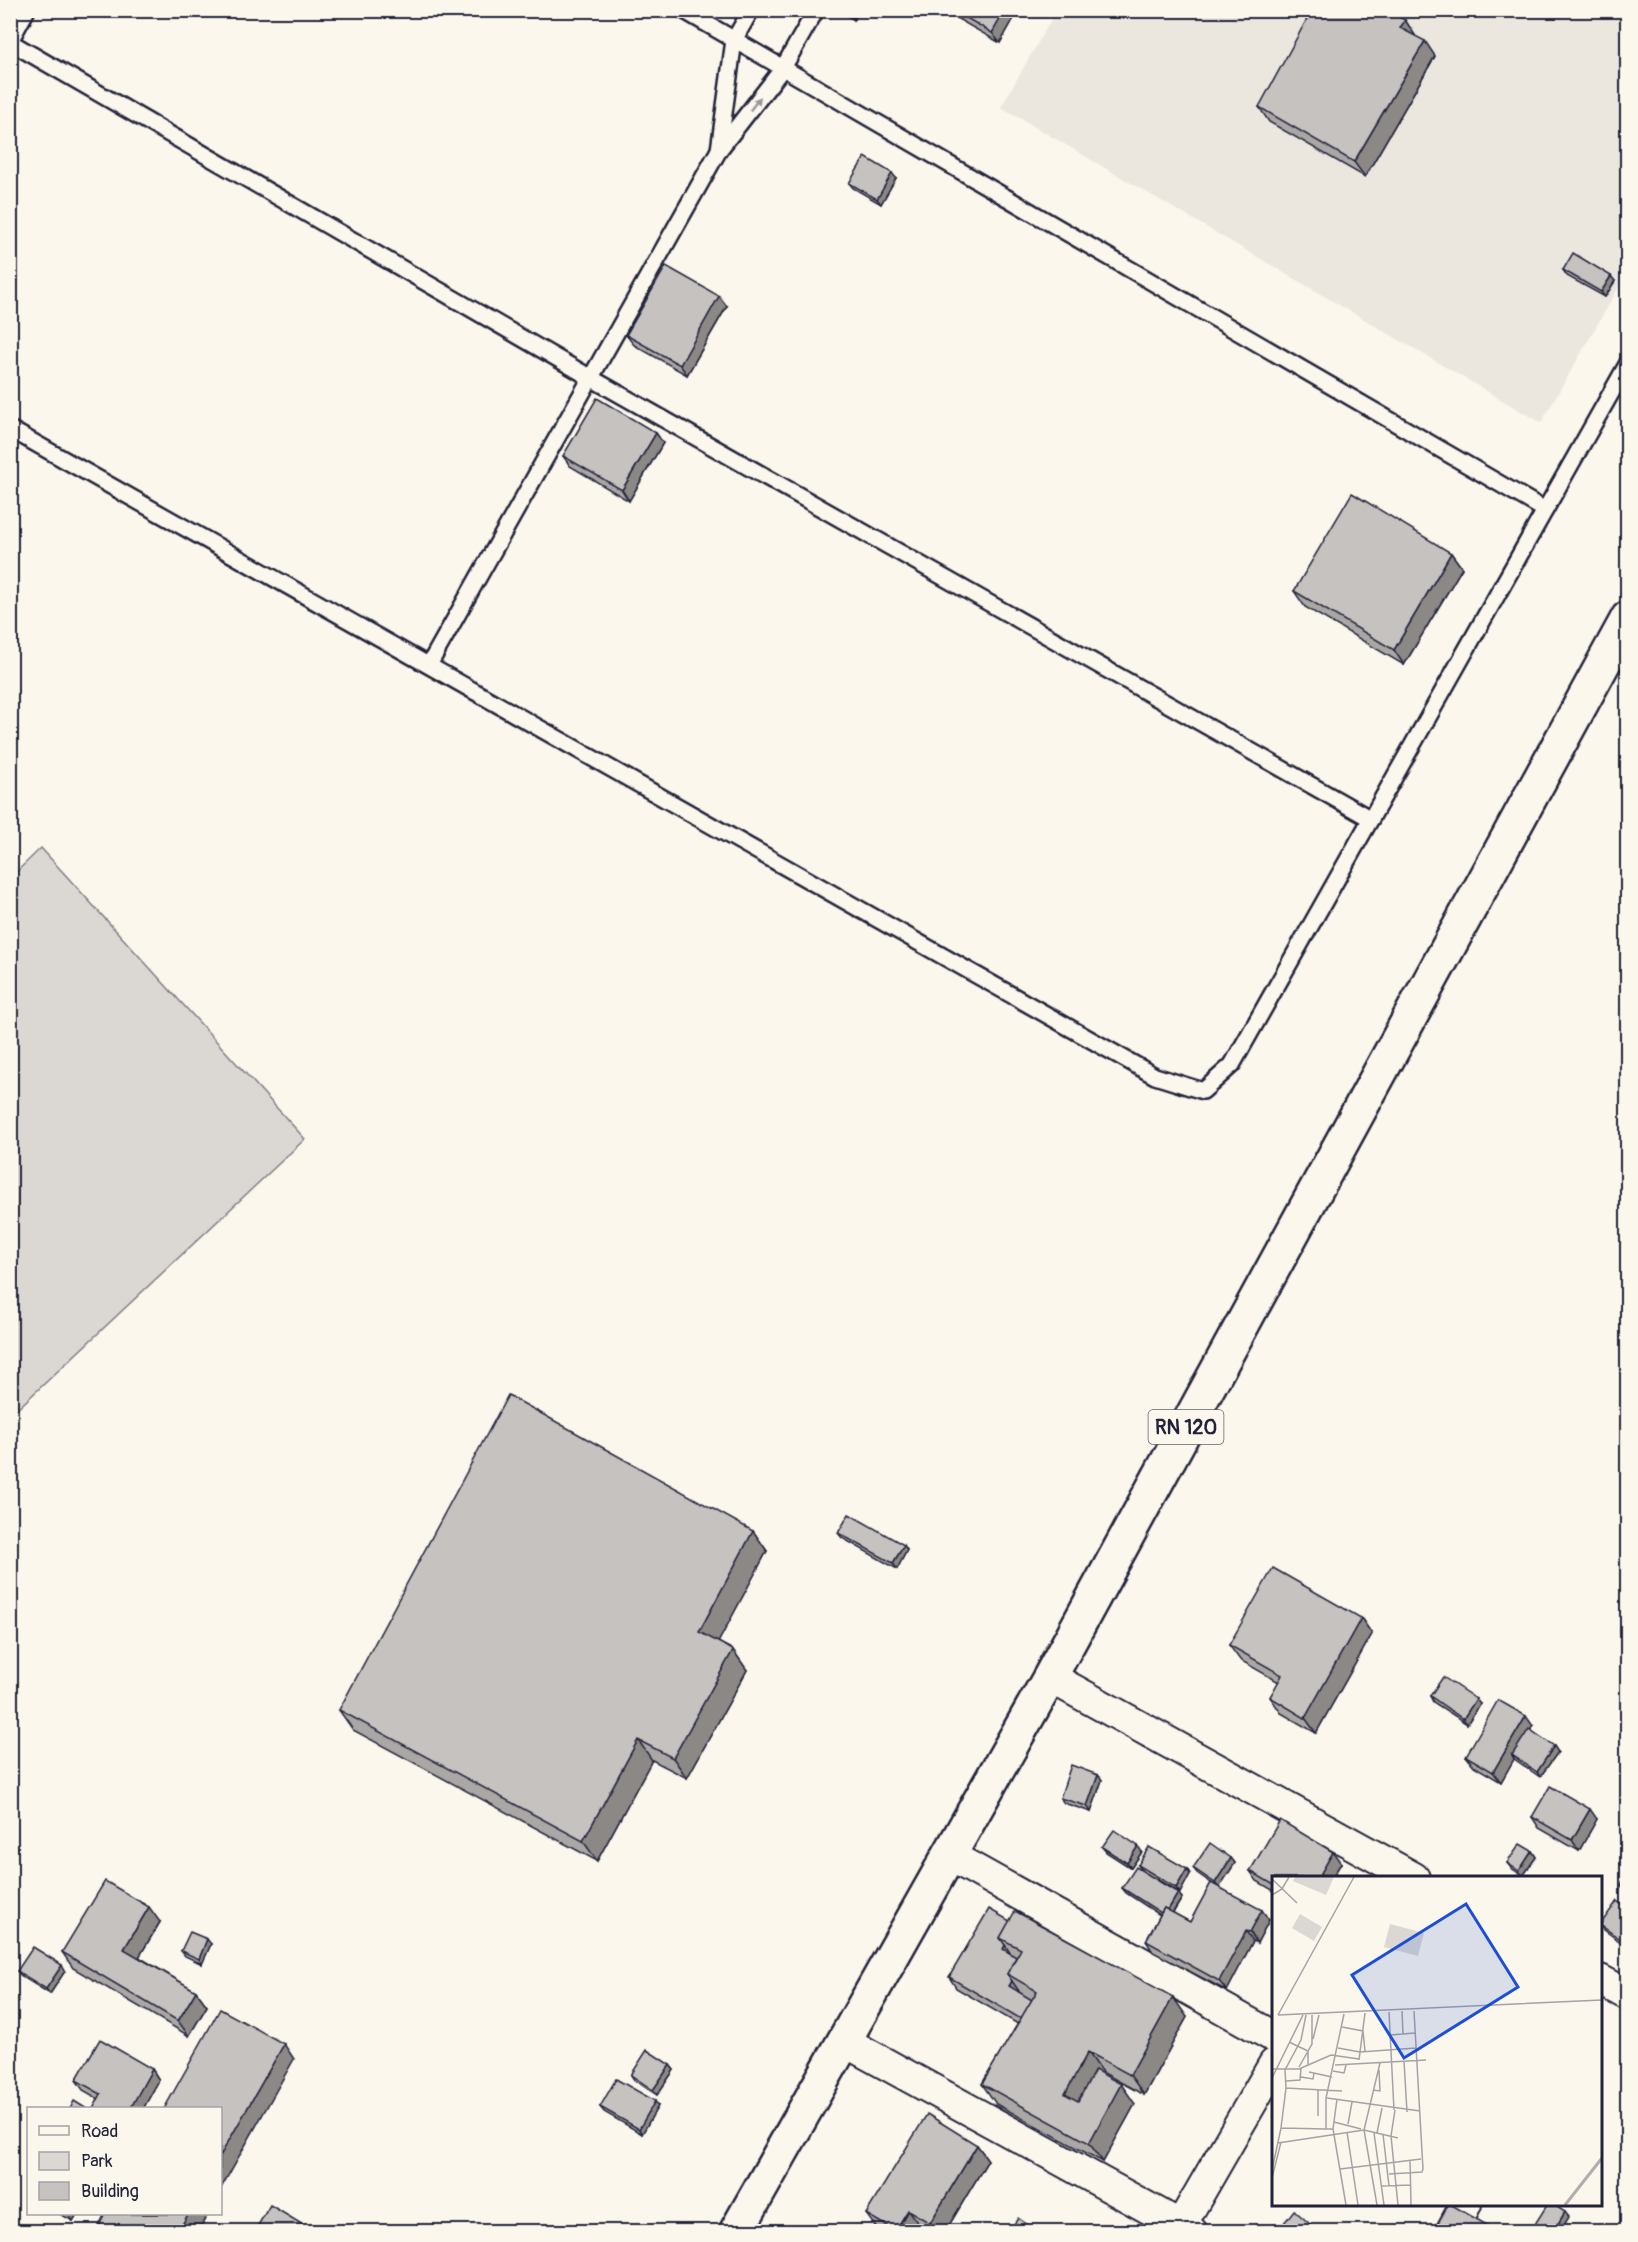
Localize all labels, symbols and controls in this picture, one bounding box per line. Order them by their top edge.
one-way arrow [749,96,761,111]
road number: RN 120 [1148,1410,1224,1444]
inset map [1272,1876,1602,2206]
legend [27,2107,222,2215]
text: Road [81,2120,118,2143]
text: Park [81,2150,113,2173]
text: Building [81,2180,139,2203]

